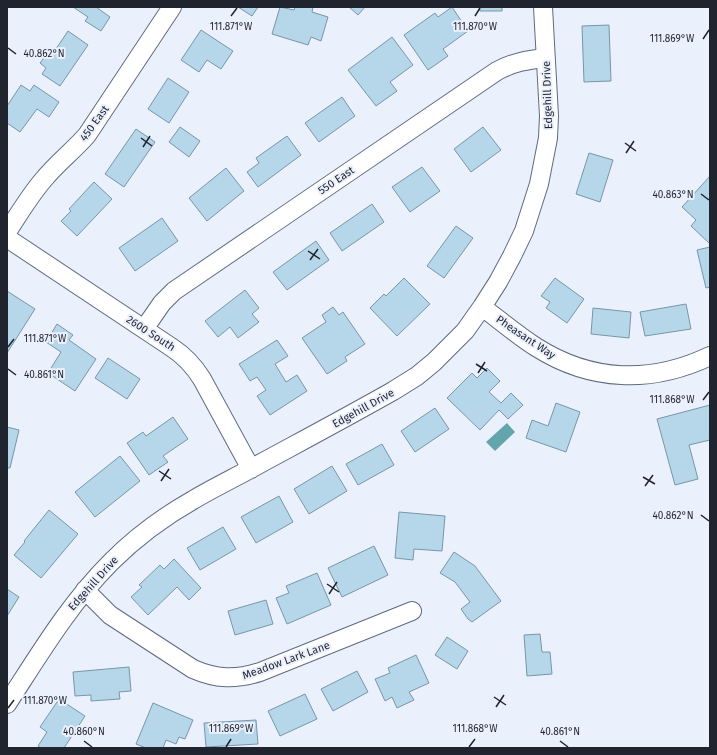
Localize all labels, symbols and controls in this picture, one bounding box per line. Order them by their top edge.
text: 111.871°W [210,21,253,33]
text: 111.870°W [453,21,498,33]
text: 111.869°W [650,33,695,45]
text: 40.862°N [23,48,65,60]
street label: Edgehill Drive [540,61,555,129]
street label: 450 East [77,103,112,144]
street label: 550 East [316,164,357,197]
text: 40.863°N [652,189,694,201]
street label: 2600 South [124,313,178,354]
street label: Pheasant Way [494,313,558,362]
text: 111.871°W [24,333,67,345]
text: 40.861°N [24,369,64,381]
street label: Edgehill Drive [330,386,396,431]
text: 111.868°W [650,394,695,406]
text: 40.862°N [652,510,694,522]
street label: Edgehill Drive [66,554,121,613]
street label: Meadow Lark Lane [241,639,332,682]
text: 111.870°W [23,695,68,707]
text: 111.869°W [209,723,254,735]
text: 111.868°W [453,723,498,735]
text: 40.860°N [63,726,105,738]
text: 40.861°N [540,726,580,738]

